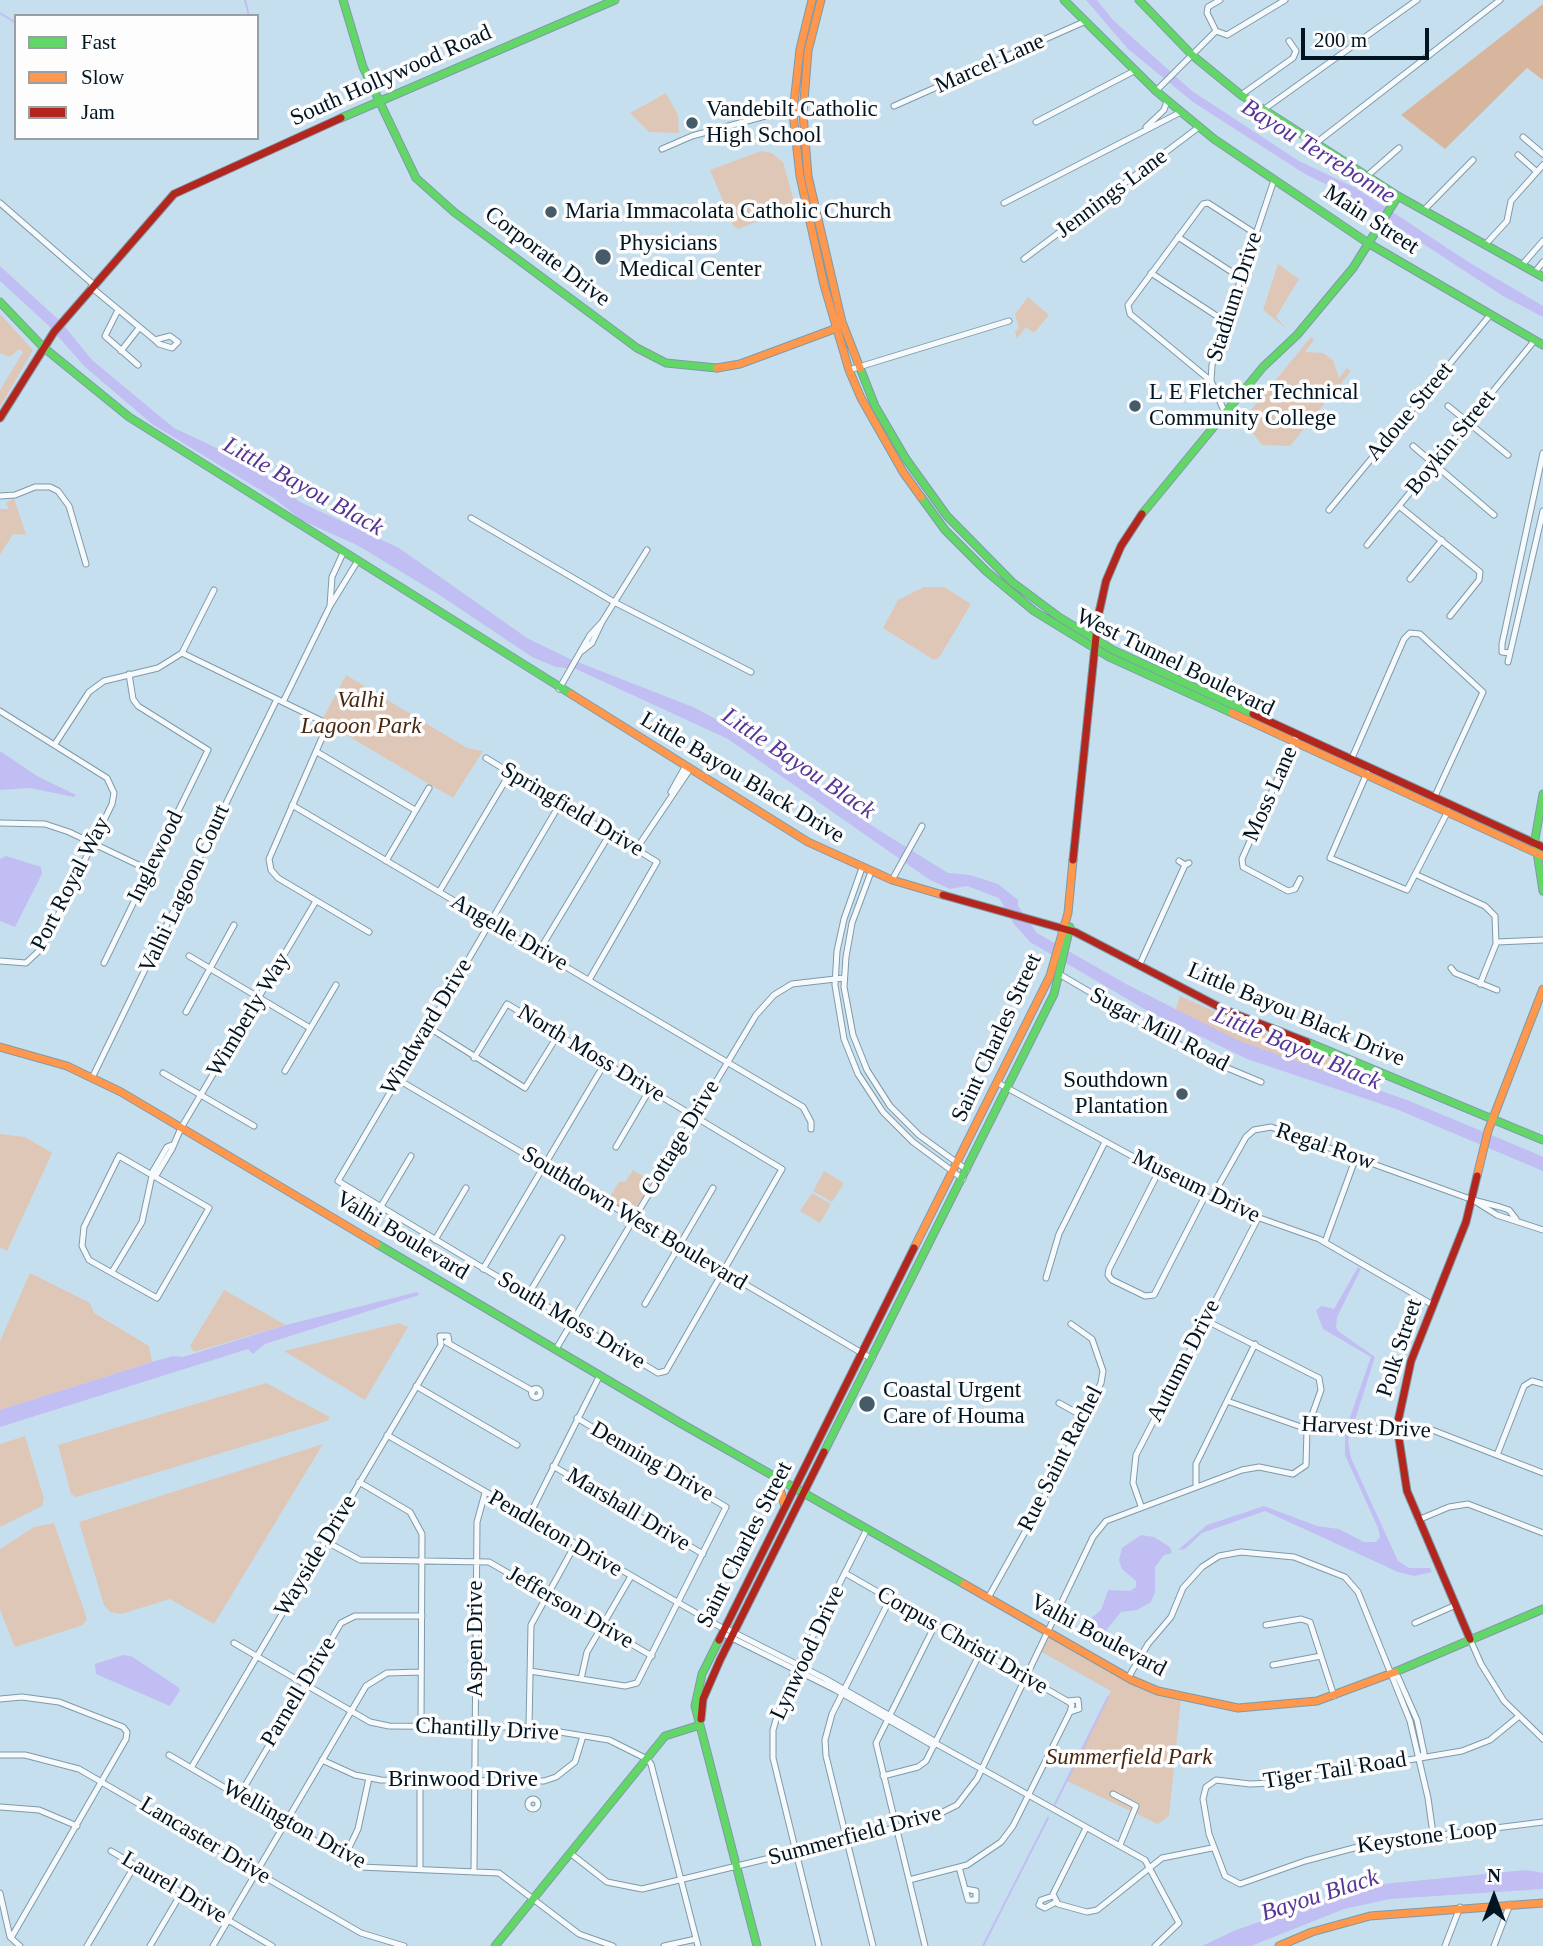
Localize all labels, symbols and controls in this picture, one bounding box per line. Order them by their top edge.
legend [14,14,259,140]
scale bar [1305,14,1433,58]
street label: South Hollywood Road [286,19,496,133]
street label: Marcel Lane [931,28,1049,100]
text: 200 m [1314,28,1367,52]
text: Fast [81,30,116,54]
text: Slow [81,65,124,89]
water label: Bayou Terrebonne [1236,93,1400,211]
place label: Vandebilt Catholic High School [706,96,878,150]
text: Jam [81,100,115,124]
marker: Vandebilt Catholic High School [684,115,700,131]
street label: Jennings Lane [1051,143,1173,245]
street label: Main Street [1318,179,1424,261]
place label: Maria Immacolata Catholic Church [565,198,891,226]
street label: Corporate Drive [479,201,615,313]
marker: Maria Immacolata Catholic Church [543,204,559,220]
street label: Stadium Drive [1201,229,1269,365]
place label: Physicians Medical Center [619,230,761,284]
marker: Physicians Medical Center [593,247,613,267]
street label: Adoue Street [1361,357,1459,467]
place label: L E Fletcher Technical Community College [1149,379,1359,433]
street label: Boykin Street [1400,385,1502,501]
marker: L E Fletcher Technical Community College [1127,398,1143,414]
water label: Little Bayou Black [218,431,388,543]
street label: West Tunnel Boulevard [1071,603,1279,723]
park label: Valhi Lagoon Park [301,687,421,741]
water label: Little Bayou Black [716,702,880,826]
street label: Little Bayou Black Drive [635,706,849,850]
street label: Moss Lane [1238,742,1304,846]
street label: Springfield Drive [496,757,648,863]
street label: Valhi Lagoon Court [134,800,236,978]
street label: Inglewood [122,807,190,907]
street label: Port Royal Way [25,813,117,955]
street label: Angelle Drive [445,888,573,978]
street label: Wimberly Way [201,948,297,1082]
street label: Saint Charles Street [946,949,1048,1127]
street label: Windward Drive [375,954,479,1100]
street label: Little Bayou Black Drive [1183,957,1409,1073]
street label: Sugar Mill Road [1085,982,1233,1078]
street label: North Moss Drive [512,999,670,1109]
water label: Little Bayou Black [1209,1001,1385,1097]
place label: Southdown Plantation [1063,1067,1168,1121]
street label: Cottage Drive [636,1075,726,1201]
marker: Southdown Plantation [1174,1086,1190,1102]
street label: Regal Row [1272,1117,1378,1177]
street label: Southdown West Boulevard [517,1141,751,1297]
street label: Museum Drive [1128,1144,1264,1230]
street label: Valhi Boulevard [331,1186,473,1286]
street label: South Moss Drive [492,1266,650,1376]
street label: Autumn Drive [1141,1295,1227,1427]
street label: Polk Street [1371,1295,1429,1401]
place label: Coastal Urgent Care of Houma [883,1377,1025,1431]
street label: Rue Saint Rachel [1012,1382,1110,1536]
marker: Coastal Urgent Care of Houma [857,1394,877,1414]
street label: Harvest Drive [1301,1411,1431,1445]
street label: Denning Drive [586,1416,718,1508]
street label: Saint Charles Street [691,1457,799,1633]
street label: Marshall Drive [561,1462,695,1558]
street label: Pendleton Drive [483,1485,627,1583]
street label: Wayside Drive [269,1490,363,1622]
street label: Jefferson Drive [502,1561,638,1655]
street label: Aspen Drive [462,1581,490,1697]
street label: Lynwood Drive [765,1581,851,1725]
street label: Corpus Christi Drive [872,1581,1052,1701]
street label: Valhi Boulevard [1025,1589,1171,1683]
street label: Parnell Drive [255,1632,343,1752]
street label: Chantilly Drive [415,1712,559,1748]
park label: Summerfield Park [1046,1744,1212,1772]
street label: Tiger Tail Road [1261,1746,1409,1796]
street label: Brinwood Drive [388,1766,538,1794]
street label: Wellington Drive [217,1774,371,1876]
street label: Lancaster Drive [135,1791,275,1891]
street label: Summerfield Drive [765,1800,945,1872]
street label: Keystone Loop [1355,1814,1499,1860]
street label: Laurel Drive [116,1846,232,1930]
north arrow [1459,1862,1529,1932]
water label: Bayou Black [1258,1863,1382,1929]
text: N [1487,1865,1501,1886]

